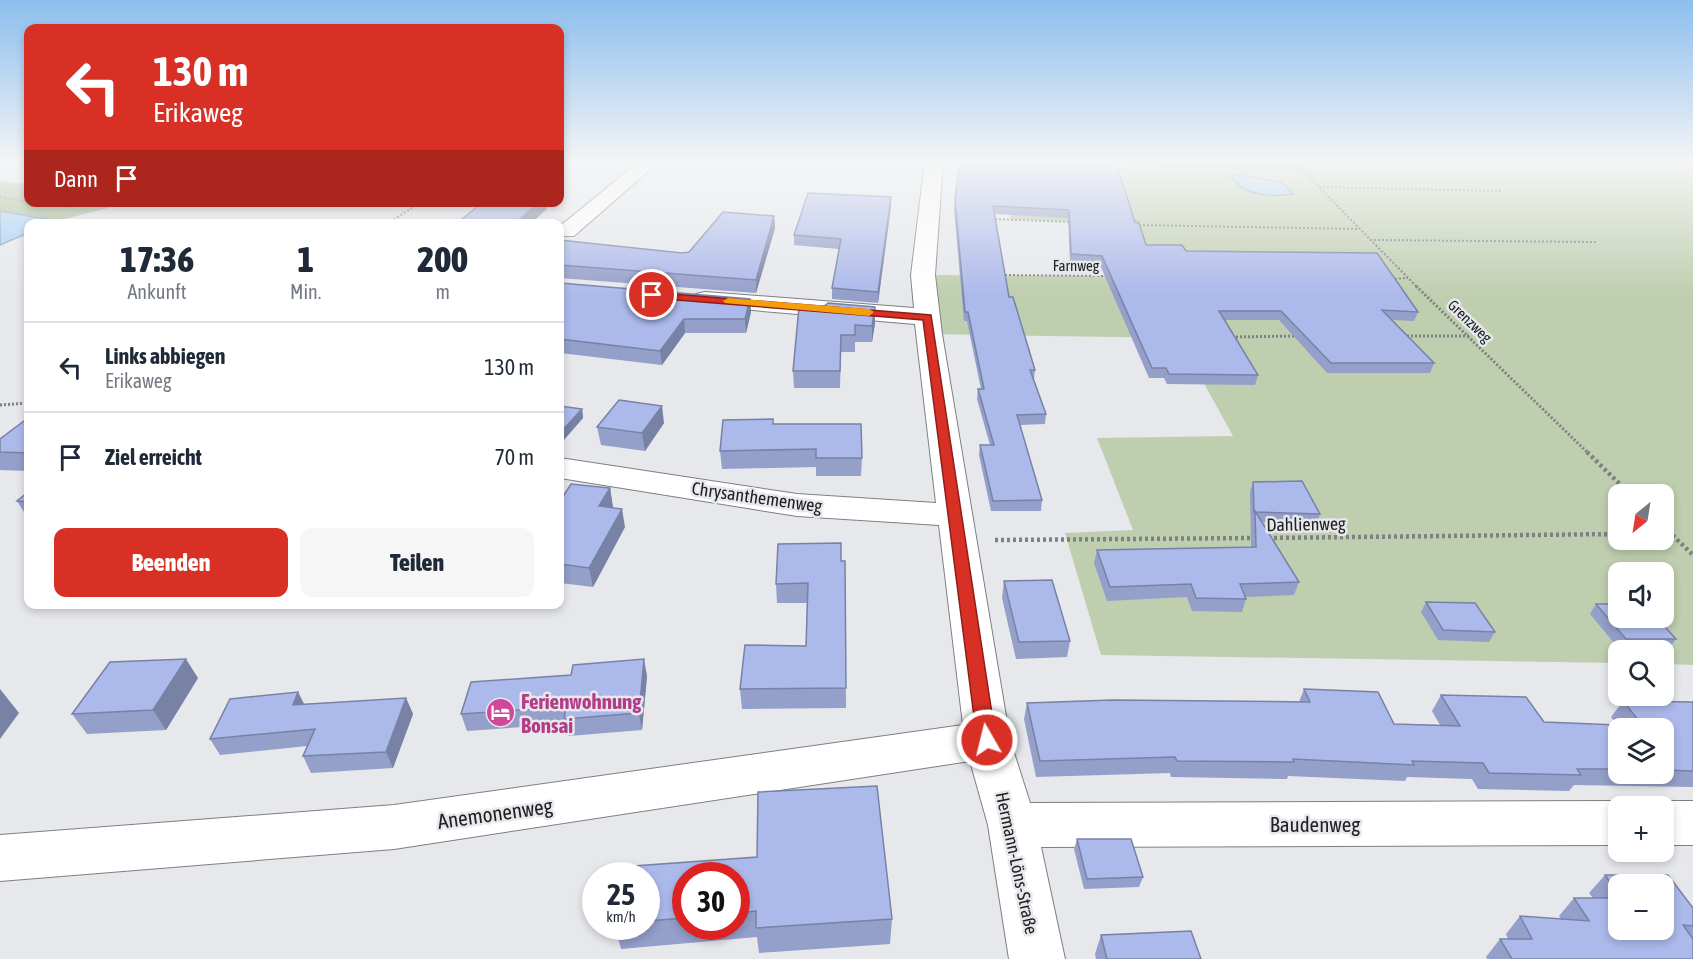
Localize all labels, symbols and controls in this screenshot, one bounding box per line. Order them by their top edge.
text: 130 m [153,47,248,95]
icon: left [54,48,132,126]
text: Erikaweg [153,97,243,128]
icon: arrive [110,162,143,195]
text: Dann [54,166,98,192]
text: 17:36 [120,238,194,280]
text: 1 [297,238,314,280]
text: 200 [417,238,468,280]
street label: Farnweg [1053,257,1100,274]
pin [626,269,677,320]
icon: arrive [635,278,668,311]
text: Ankunft [128,280,186,303]
text: Min. [290,280,321,303]
text: m [435,280,450,303]
street label: Grenzweg [1445,296,1496,346]
text: Links abbiegen [105,343,226,369]
icon: left [54,351,87,384]
text: 130 m [484,354,534,380]
text: Erikaweg [105,369,172,392]
icon: arrive [54,441,87,474]
text: Ziel erreicht [105,444,202,470]
text: 70 m [494,444,534,470]
street label: Chrysanthemenweg [690,477,824,517]
north arrow [1608,484,1674,550]
map controls [1608,484,1674,940]
street label: Dahlienweg [1266,513,1346,535]
button: Beenden [54,528,288,597]
button: Teilen [300,528,534,597]
button: sound [1608,562,1674,628]
button: search [1608,640,1674,706]
place label: Ferienwohnung Bonsai [521,689,642,737]
hotel icon: Ferienwohnung Bonsai [484,697,516,729]
position arrow [955,708,1019,772]
button: layers [1608,718,1674,784]
street label: Hermann-Löns-Straße [992,790,1042,936]
street label: Anemonenweg [436,793,554,833]
button: + [1608,796,1674,862]
street label: Baudenweg [1270,812,1360,836]
speed limit sign: 30 [672,862,750,940]
button: − [1608,874,1674,940]
text: 25 [607,877,635,911]
text: km/h [606,908,636,925]

